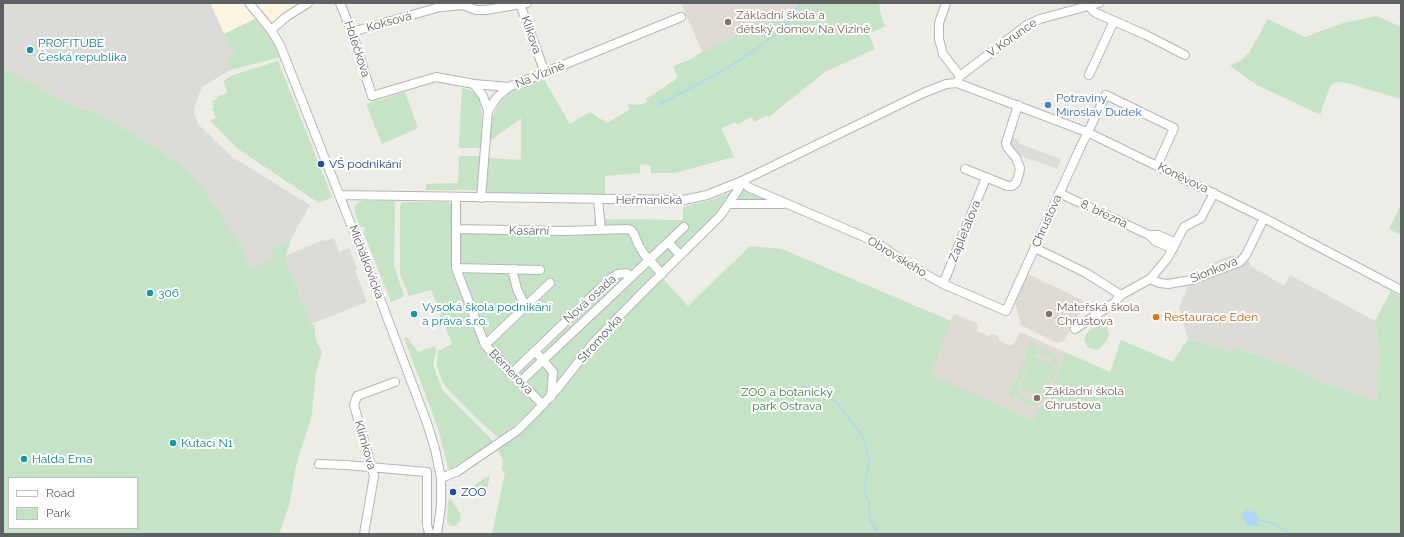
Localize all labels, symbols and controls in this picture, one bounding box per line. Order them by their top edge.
place label: Základní škola a dětský domov Na Vizině [736,8,870,36]
street label: Koksová [365,9,413,35]
street label: Klikova [518,14,544,56]
street label: V Korunce [984,16,1040,60]
marker: Základní škola a dětský domov Na Vizině [723,17,733,27]
street label: Holečkova [341,19,373,79]
place label: PROFITUBE Česká republika [38,36,127,64]
marker: PROFITUBE Česká republika [25,45,35,55]
street label: Na Vizině [513,59,567,91]
place label: Potraviny Miroslav Dudek [1056,91,1142,119]
marker: Potraviny Miroslav Dudek [1043,100,1053,110]
place label: VŠ podnikání [329,157,401,171]
marker: VŠ podnikání [316,159,326,169]
street label: Koněvova [1155,160,1211,196]
street label: Heřmanická [616,193,682,207]
street label: Chrustova [1029,193,1065,249]
street label: 8. března [1078,197,1130,231]
street label: Zapletalova [946,198,984,264]
street label: Michálkovická [345,223,387,301]
street label: Kasární [509,223,549,239]
street label: Obrovského [865,234,929,280]
street label: Sionkova [1188,254,1240,286]
street label: Nová osada [561,272,619,326]
place label: 306 [158,286,179,300]
marker: 306 [145,288,155,298]
place label: Vysoká škola podnikání a práva s.r.o. [422,300,551,328]
place label: Mateřská škola Chrustova [1057,300,1140,328]
marker: Vysoká škola podnikání a práva s.r.o. [409,309,419,319]
marker: Mateřská škola Chrustova [1044,309,1054,319]
place label: Restaurace Eden [1164,310,1258,324]
street label: Stromovka [575,312,625,366]
marker: Restaurace Eden [1151,312,1161,322]
street label: Bernerova [486,346,536,398]
place label: Základní škola Chrustova [1045,384,1124,412]
park label: ZOO a botanický park Ostrava [741,385,833,413]
marker: Základní škola Chrustova [1032,393,1042,403]
street label: Klímkova [351,419,379,471]
place label: Kutací N1 [181,436,233,450]
marker: Kutací N1 [168,438,178,448]
place label: Halda Ema [32,452,92,466]
marker: Halda Ema [19,454,29,464]
legend [8,477,138,529]
place label: ZOO [461,485,486,499]
text: Road [46,486,75,500]
marker: ZOO [448,487,458,497]
text: Park [46,506,71,520]

